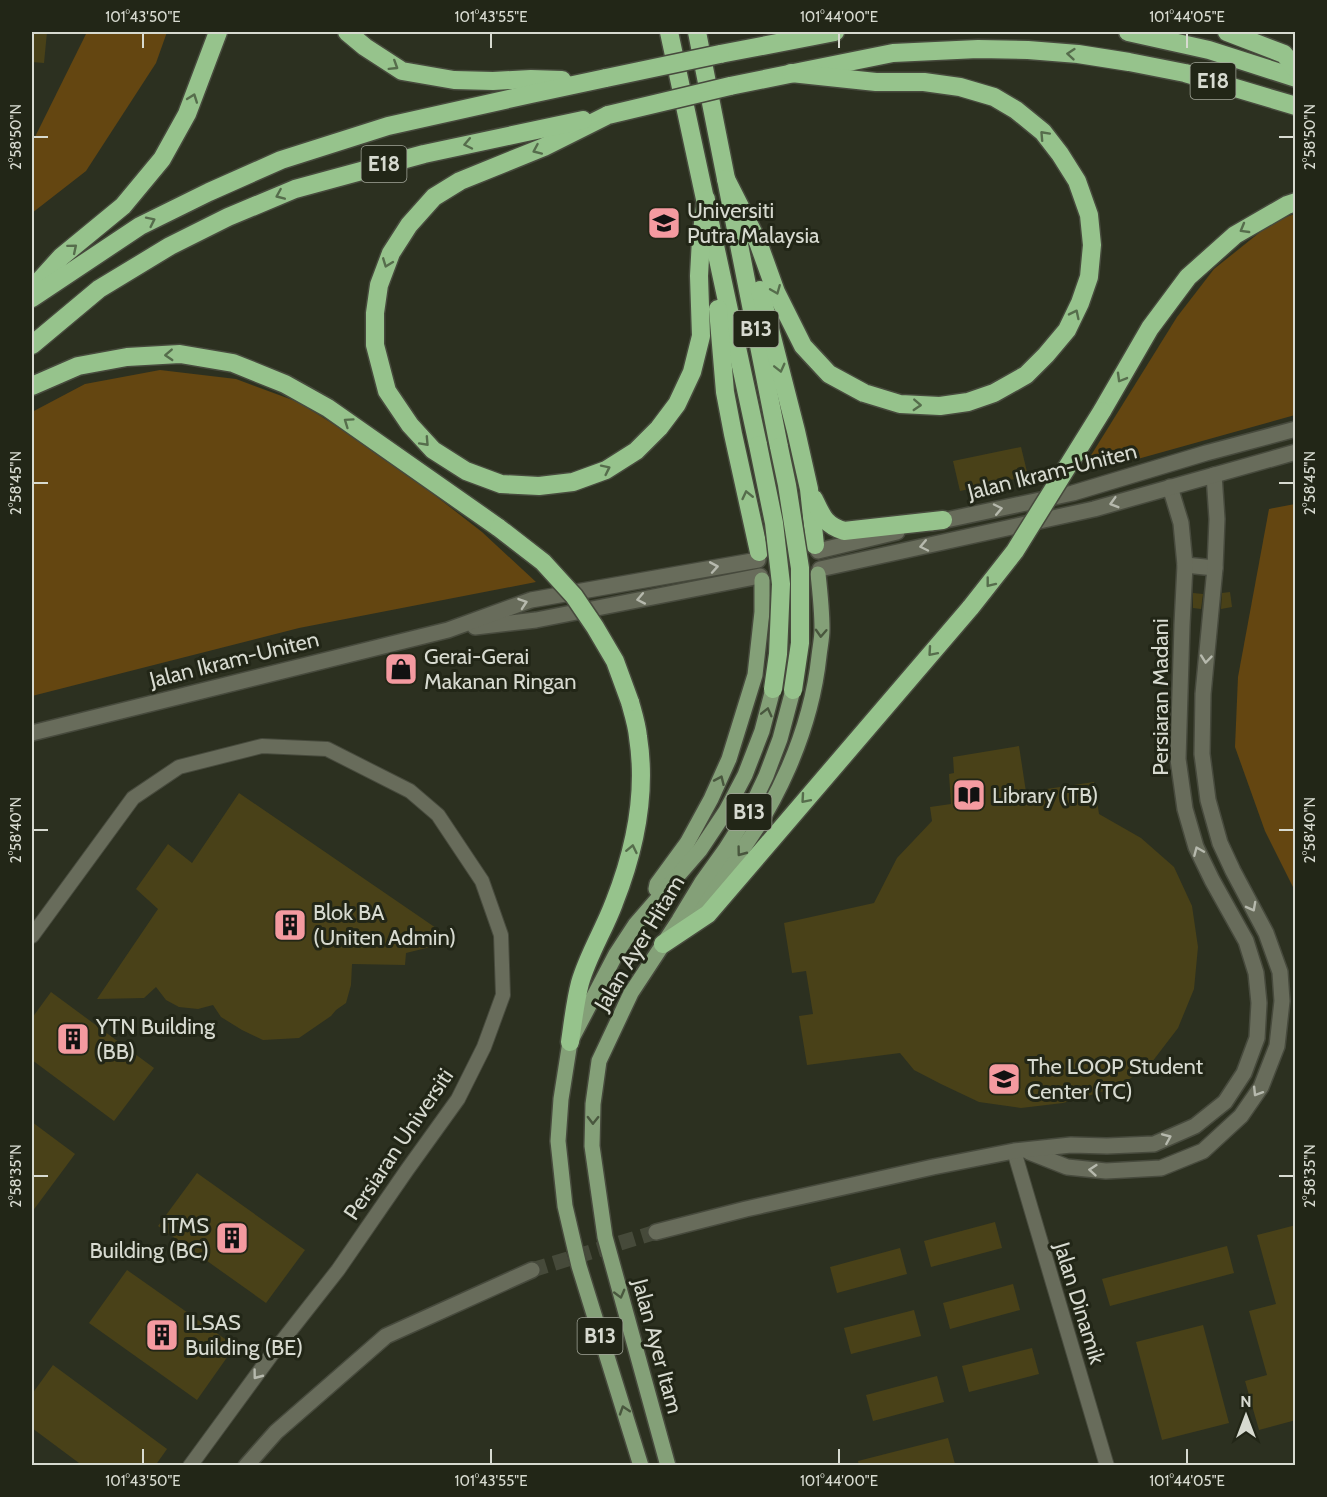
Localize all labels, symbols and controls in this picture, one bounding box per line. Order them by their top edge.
text: 101°43'50"E [105,8,181,26]
text: 101°43'55"E [455,8,527,26]
text: 101°44'00"E [800,8,878,26]
text: 101°44'05"E [1149,8,1225,26]
one-way arrow [1067,48,1076,61]
one-way arrow [388,58,398,70]
road number: E18 [1190,63,1236,99]
one-way arrow [186,93,199,104]
text: 2°58'50"N [7,104,25,170]
text: 2°58'50"N [1301,104,1319,170]
one-way arrow [1040,131,1051,141]
one-way arrow [464,137,474,150]
one-way arrow [532,143,543,155]
road number: E18 [362,146,406,182]
one-way arrow [276,188,287,200]
place label: Universiti Putra Malaysia [687,197,820,249]
school or university icon: Universiti Putra Malaysia [646,205,682,241]
one-way arrow [145,216,156,228]
one-way arrow [1240,222,1250,234]
one-way arrow [66,244,77,255]
one-way arrow [382,257,394,268]
one-way arrow [769,283,781,294]
one-way arrow [1067,309,1079,320]
road number: B13 [734,311,778,347]
one-way arrow [164,348,173,361]
one-way arrow [772,363,785,373]
one-way arrow [1117,372,1128,382]
one-way arrow [912,399,921,412]
one-way arrow [344,418,355,429]
one-way arrow [418,435,429,446]
street label: Jalan Ikram-Uniten [964,437,1140,506]
text: 2°58'45"N [7,451,25,515]
text: 2°58'45"N [1301,451,1319,515]
one-way arrow [599,465,610,476]
one-way arrow [741,491,754,501]
one-way arrow [1109,496,1119,509]
one-way arrow [992,503,1002,516]
one-way arrow [919,539,929,552]
one-way arrow [709,561,719,574]
one-way arrow [986,576,997,587]
one-way arrow [636,592,646,605]
one-way arrow [517,598,528,610]
street label: Persiaran Madani [1147,618,1174,776]
street label: Jalan Ikram-Uniten [146,625,322,694]
one-way arrow [815,628,828,637]
place label: Gerai-Gerai Makanan Ringan [424,643,577,695]
one-way arrow [929,645,940,656]
shop icon: Gerai-Gerai Makanan Ringan [383,651,419,687]
one-way arrow [1200,655,1213,664]
one-way arrow [759,707,772,717]
one-way arrow [713,775,725,786]
library icon: Library (TB) [951,777,987,813]
place label: Library (TB) [992,782,1098,809]
one-way arrow [801,792,812,803]
road number: B13 [726,794,771,830]
text: 2°58'40"N [7,797,25,863]
text: 2°58'40"N [1301,797,1319,863]
one-way arrow [625,844,638,854]
one-way arrow [737,845,748,856]
one-way arrow [1193,846,1205,857]
street label: Jalan Ayer Hitam [588,871,690,1017]
place label: Blok BA (Uniten Admin) [313,899,456,951]
one-way arrow [1245,901,1256,911]
building icon: Blok BA (Uniten Admin) [272,907,308,943]
place label: YTN Building (BB) [95,1013,216,1065]
building icon: YTN Building (BB) [55,1021,91,1057]
place label: The LOOP Student Center (TC) [1027,1053,1204,1105]
school or university icon: The LOOP Student Center (TC) [986,1061,1022,1097]
street label: Persiaran Universiti [338,1063,459,1225]
one-way arrow [1254,1085,1265,1096]
one-way arrow [587,1115,599,1124]
one-way arrow [1160,1133,1171,1145]
text: 2°58'35"N [7,1144,25,1208]
text: 2°58'35"N [1301,1144,1319,1208]
one-way arrow [1088,1164,1097,1177]
place label: ITMS Building (BC) [89,1212,209,1264]
building icon: ITMS Building (BC) [214,1220,250,1256]
street label: Jalan Dinamik [1048,1238,1111,1368]
street label: Jalan Ayer Itam [626,1275,688,1416]
one-way arrow [613,1288,625,1299]
place label: ILSAS Building (BE) [185,1309,303,1361]
building icon: ILSAS Building (BE) [144,1317,180,1353]
road number: B13 [578,1318,622,1354]
one-way arrow [253,1368,264,1379]
north arrow [1216,1386,1276,1446]
text: N [1240,1392,1252,1411]
one-way arrow [618,1405,631,1416]
text: 101°43'50"E [105,1472,181,1490]
text: 101°43'55"E [455,1472,527,1490]
text: 101°44'00"E [800,1472,878,1490]
text: 101°44'05"E [1149,1472,1225,1490]

